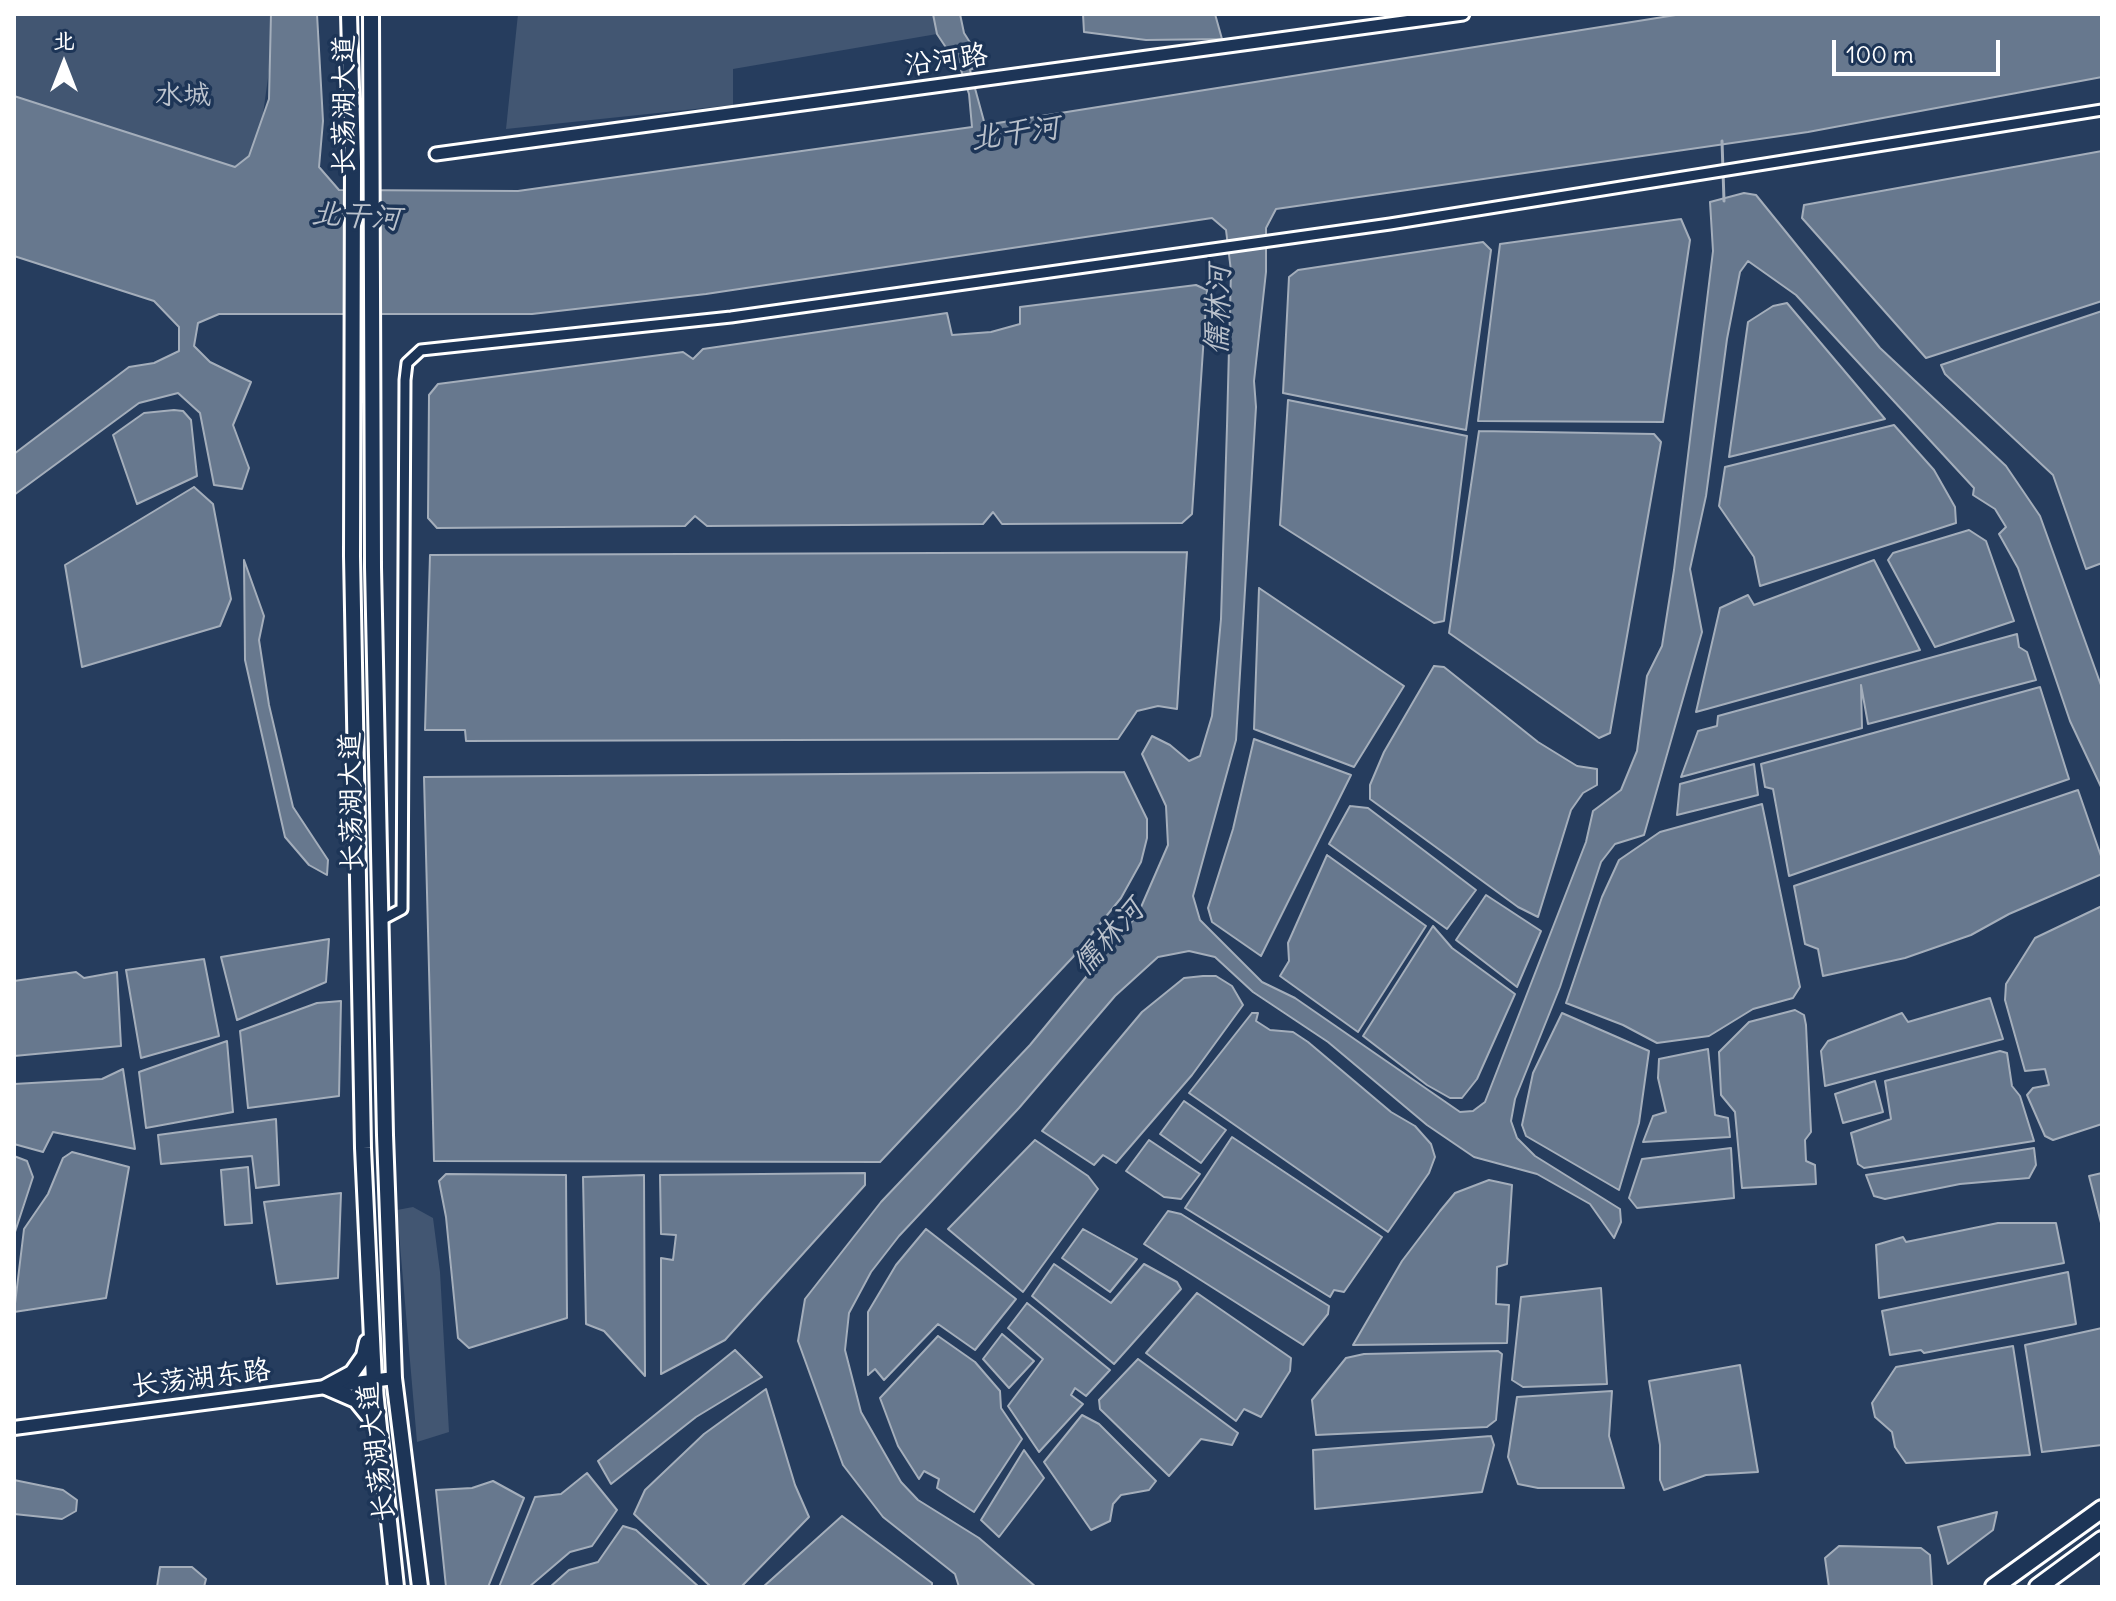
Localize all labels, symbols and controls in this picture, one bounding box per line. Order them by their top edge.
north arrow [24,24,104,104]
scale bar [1836,24,2004,74]
text: 北 [53,26,75,54]
street label: 长荡湖大道 [328,35,362,175]
street label: 沿河路 [902,39,990,83]
text: 100 m [1846,39,1914,69]
park label: 水城 [155,79,211,113]
water label: 北干河 [968,110,1062,158]
water label: 北干河 [310,196,402,238]
water label: 儒林河 [1199,264,1239,356]
street label: 长荡湖大道 [334,732,370,872]
water label: 儒林河 [1066,893,1152,983]
street label: 长荡湖东路 [129,1354,273,1404]
street label: 长荡湖大道 [352,1380,402,1524]

